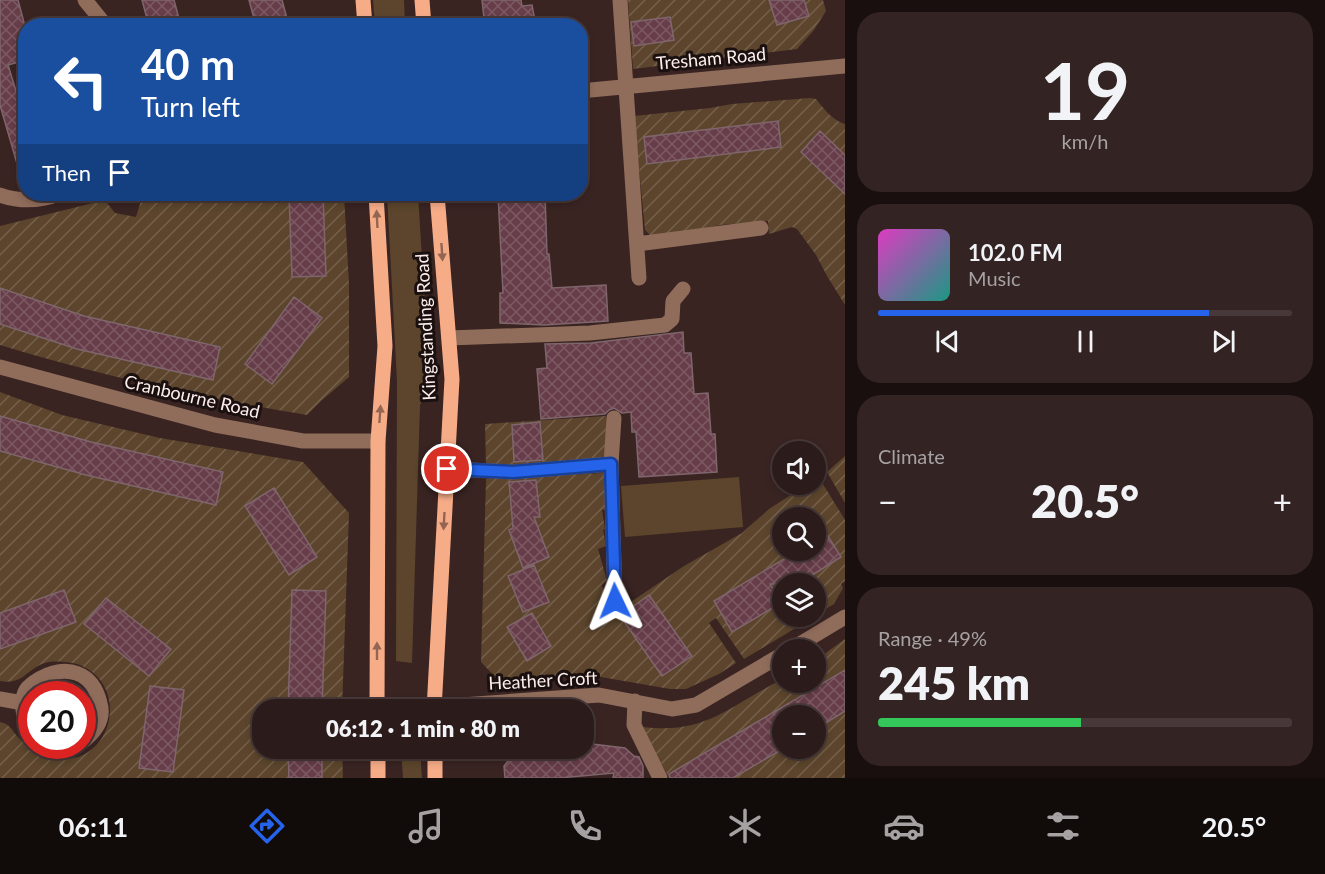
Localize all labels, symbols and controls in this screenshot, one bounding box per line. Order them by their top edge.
text: 40 m [141,39,235,89]
icon: left [42,42,120,120]
street label: Tresham Road [655,42,767,74]
text: 19 [1040,43,1130,137]
text: Turn left [141,90,240,123]
text: km/h [1062,129,1108,153]
icon: arrive [103,156,136,189]
text: Then [42,159,91,186]
one-way arrow [373,210,382,229]
text: 102.0 FM [968,239,1063,266]
one-way arrow [437,242,447,261]
street label: Kingstanding Road [410,253,440,401]
text: Music [968,266,1021,290]
icon: previous [931,325,964,358]
icon: pause [1069,325,1102,358]
icon: next [1207,325,1240,358]
street label: Cranbourne Road [122,370,262,422]
one-way arrow [375,405,385,424]
map controls [772,441,826,759]
button: sound [772,441,826,495]
pin [421,443,472,494]
text: Climate [878,444,945,468]
icon: arrive [430,452,463,485]
text: 20.5° [1031,474,1139,528]
text: − [878,481,897,521]
text: + [1273,481,1292,521]
button: search [772,507,826,561]
one-way arrow [440,512,449,531]
position arrow [583,569,647,633]
button: layers [772,573,826,627]
text: Range · 49% [878,626,987,650]
button: + [772,639,826,693]
one-way arrow [372,642,382,661]
text: 245 km [878,656,1030,710]
street label: Heather Croft [488,666,599,694]
speed limit sign: 20 [18,681,96,759]
button: − [772,705,826,759]
text: 06:12 · 1 min · 80 m [326,715,520,742]
icon: directions [246,805,288,847]
icon: music [405,805,447,847]
icon: phone [564,805,606,847]
icon: climate [724,805,766,847]
icon: car [883,805,925,847]
icon: filters [1042,805,1084,847]
text: 06:11 [59,810,128,843]
text: 20.5° [1202,810,1266,843]

